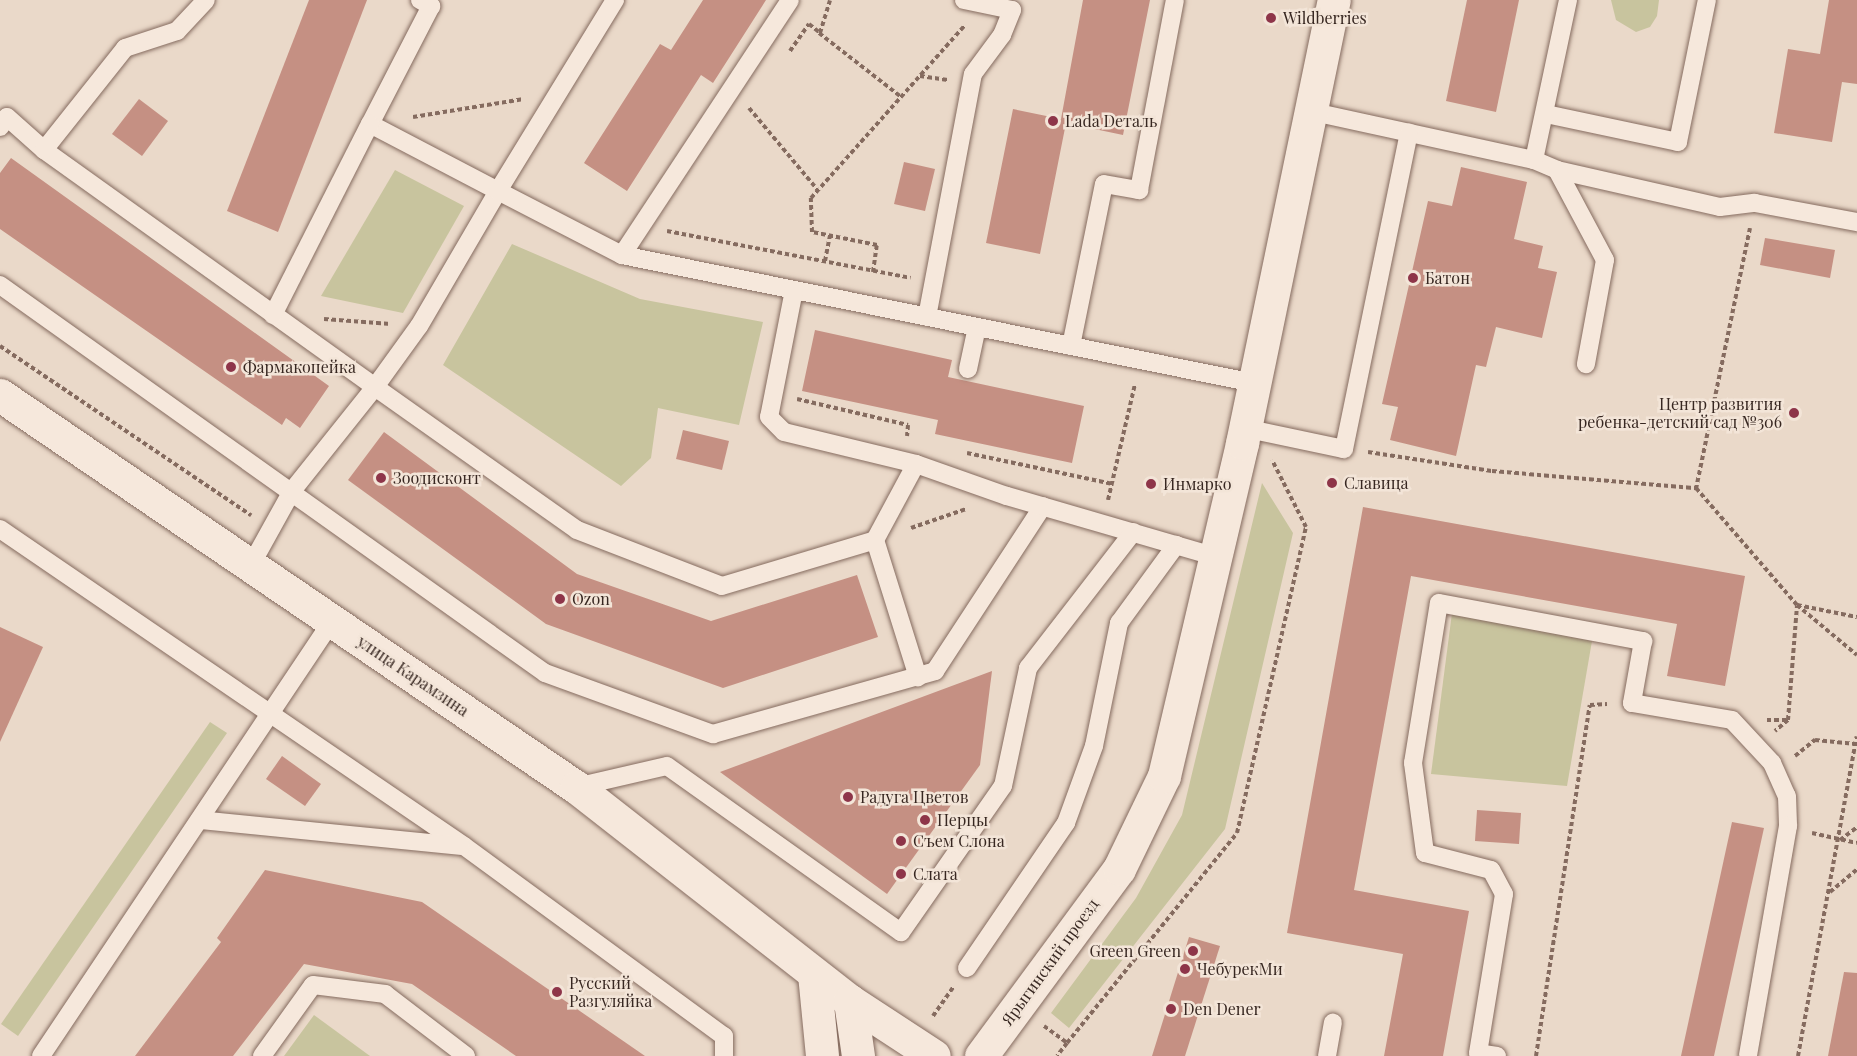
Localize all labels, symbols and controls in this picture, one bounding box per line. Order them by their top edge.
place label: Wildberries [1283,8,1367,28]
marker: Wildberries [1264,11,1278,25]
place label: Lada Dеталь [1065,111,1157,131]
marker: Lada Dеталь [1046,114,1060,128]
place label: Батон [1425,268,1470,288]
marker: Батон [1406,271,1420,285]
place label: Фармакопейка [243,357,356,377]
marker: Фармакопейка [224,360,238,374]
place label: Центр развития ребенка-детский сад №306 [1578,394,1782,432]
marker: Центр развития ребенка-детский сад №306 [1787,406,1801,420]
place label: Зоодисконт [393,468,481,488]
marker: Зоодисконт [374,471,388,485]
place label: Славица [1344,473,1409,493]
place label: Инмарко [1163,474,1232,494]
marker: Славица [1325,476,1339,490]
marker: Инмарко [1144,477,1158,491]
place label: Ozon [572,589,610,609]
marker: Ozon [553,592,567,606]
street label: улица Карамзина [354,632,472,720]
place label: Радуга Цветов [860,787,968,807]
marker: Радуга Цветов [841,790,855,804]
place label: Перцы [937,810,988,830]
marker: Перцы [918,813,932,827]
place label: Съем Слона [913,831,1005,851]
marker: Съем Слона [894,834,908,848]
place label: Слата [913,864,958,884]
marker: Слата [894,867,908,881]
street label: Ярыгинский проезд [998,895,1102,1029]
place label: Green Green [1089,941,1181,961]
marker: Green Green [1186,944,1200,958]
place label: ЧебурекМи [1197,959,1283,979]
marker: ЧебурекМи [1178,962,1192,976]
place label: Русский Разгуляйка [569,973,652,1011]
marker: Русский Разгуляйка [550,985,564,999]
place label: Den Dener [1183,999,1261,1019]
marker: Den Dener [1164,1002,1178,1016]

